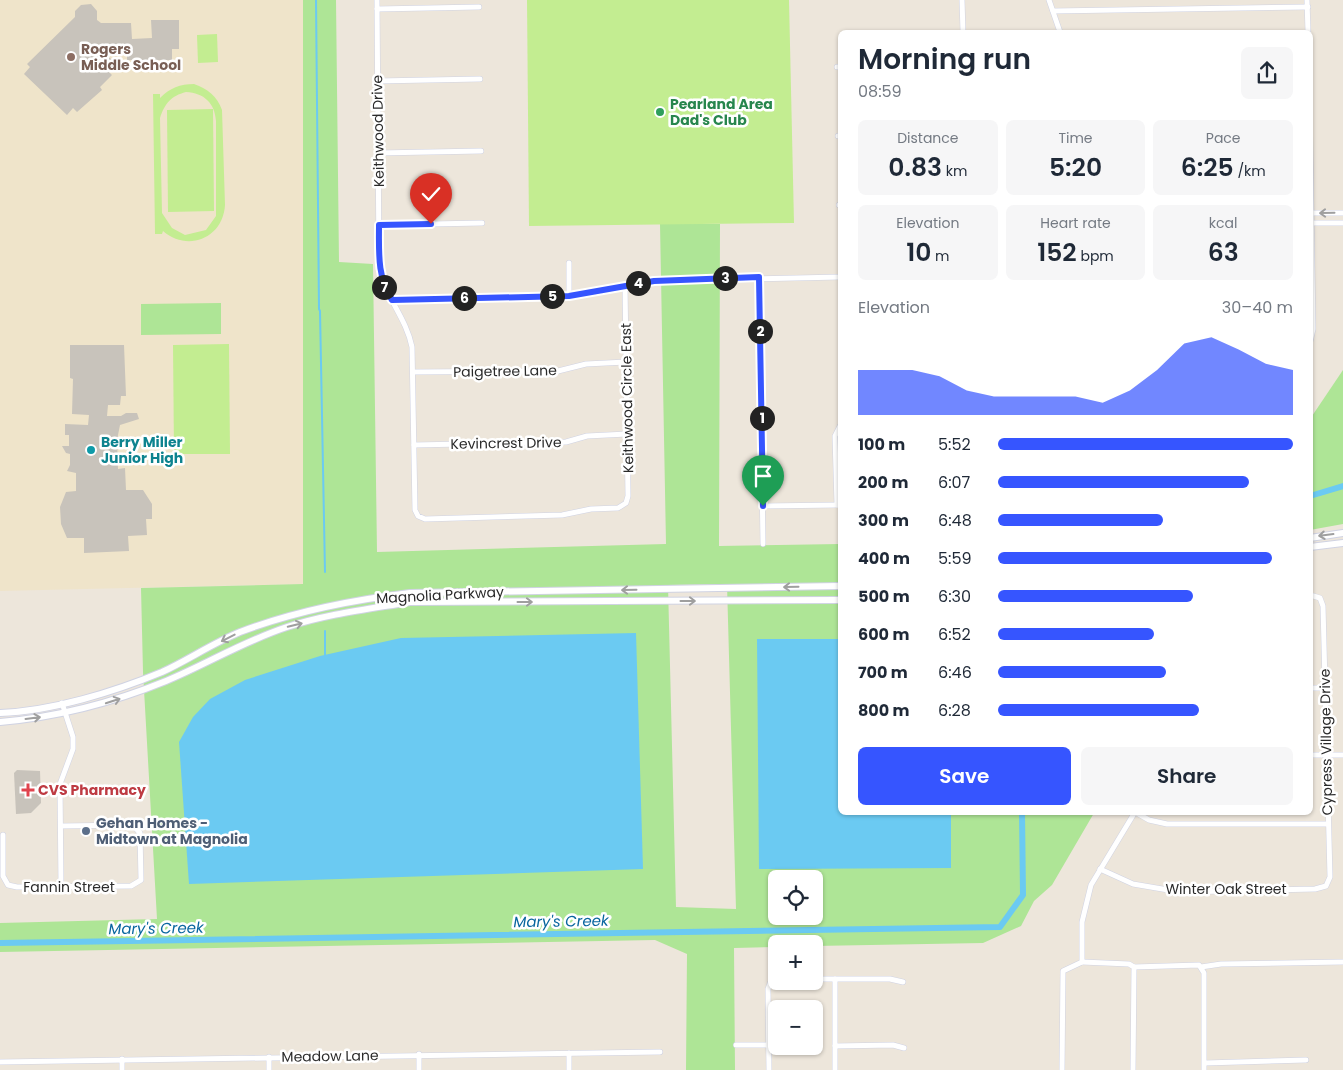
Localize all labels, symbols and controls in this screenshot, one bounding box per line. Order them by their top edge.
place label: Rogers Middle School [81,39,181,75]
text: Morning run [858,40,1031,79]
button: share [1241,47,1293,99]
marker: Rogers Middle School [65,51,77,63]
street label: Keithwood Drive [367,74,389,187]
text: 08:59 [858,80,902,103]
place label: Pearland Area Dad's Club [670,94,773,130]
marker: Pearland Area Dad's Club [654,106,666,118]
text: Distance [897,128,959,148]
text: Time [1058,128,1093,148]
text: Pace [1206,128,1241,148]
text: 0.83 [888,150,942,185]
text: 5:20 [1049,150,1102,185]
text: 6:25 [1181,150,1234,185]
text: km [942,161,967,181]
text: /km [1234,161,1266,181]
pin [410,173,452,224]
icon: check [417,180,445,208]
one-way arrow [1319,208,1335,218]
text: Elevation [896,213,959,233]
text: Heart rate [1040,213,1111,233]
text: kcal [1209,213,1237,233]
text: 10 [906,235,931,270]
text: 152 [1037,235,1077,270]
text: 63 [1208,235,1239,270]
text: m [931,246,950,266]
text: bpm [1077,246,1114,266]
pin: 3 [712,266,738,290]
text: 3 [721,268,730,288]
pin: 4 [626,270,650,296]
text: 4 [634,273,643,293]
pin: 7 [372,274,396,300]
text: 7 [381,277,388,297]
pin: 5 [540,284,564,308]
pin: 6 [452,286,476,310]
text: 5 [548,286,557,306]
text: 6 [460,288,469,308]
text: Elevation [858,296,930,319]
text: 30–40 m [1222,296,1293,319]
pin: 2 [748,318,772,344]
text: 2 [757,321,765,341]
street label: Keithwood Circle East [616,323,638,473]
street label: Paigetree Lane [453,360,557,382]
pin: 1 [750,406,774,430]
text: 1 [760,408,765,428]
place label: Berry Miller Junior High [101,432,183,468]
street label: Kevincrest Drive [450,432,562,454]
text: 100 m [858,433,905,456]
text: 5:52 [938,433,971,456]
marker: Berry Miller Junior High [85,444,97,456]
pin [742,455,784,506]
icon: arrive [749,462,777,490]
text: 200 m [858,471,908,494]
text: 6:07 [938,471,970,494]
text: 300 m [858,509,909,532]
text: 6:48 [938,509,972,532]
one-way arrow [1319,530,1335,540]
text: 400 m [858,547,910,570]
text: 5:59 [938,547,972,570]
street label: Magnolia Parkway [376,582,504,608]
one-way arrow [784,582,800,592]
one-way arrow [621,585,638,595]
text: 500 m [858,585,910,608]
text: 6:30 [938,585,971,608]
one-way arrow [680,596,696,606]
one-way arrow [517,597,533,607]
one-way arrow [287,620,303,629]
text: 600 m [858,623,909,646]
text: 6:52 [938,623,971,646]
one-way arrow [220,633,235,643]
text: 700 m [858,661,908,684]
text: 6:46 [938,661,972,684]
street label: Cypress Village Drive [1315,668,1337,815]
one-way arrow [105,695,121,705]
text: 800 m [858,699,910,722]
text: 6:28 [938,699,971,722]
one-way arrow [25,713,41,723]
button: Save [858,747,1071,805]
button: Share [1081,747,1293,805]
place label: CVS Pharmacy [38,780,146,800]
marker: CVS Pharmacy [22,784,34,796]
place label: Gehan Homes - Midtown at Magnolia [96,813,248,849]
marker: Gehan Homes - Midtown at Magnolia [80,825,92,837]
map controls [768,870,823,1055]
button: locate [768,870,823,925]
street label: Fannin Street [23,877,115,897]
street label: Winter Oak Street [1165,879,1287,899]
water label: Mary's Creek [513,910,610,932]
water label: Mary's Creek [108,917,205,939]
button: + [768,935,823,990]
button: − [768,1000,823,1055]
street label: Meadow Lane [281,1045,379,1067]

